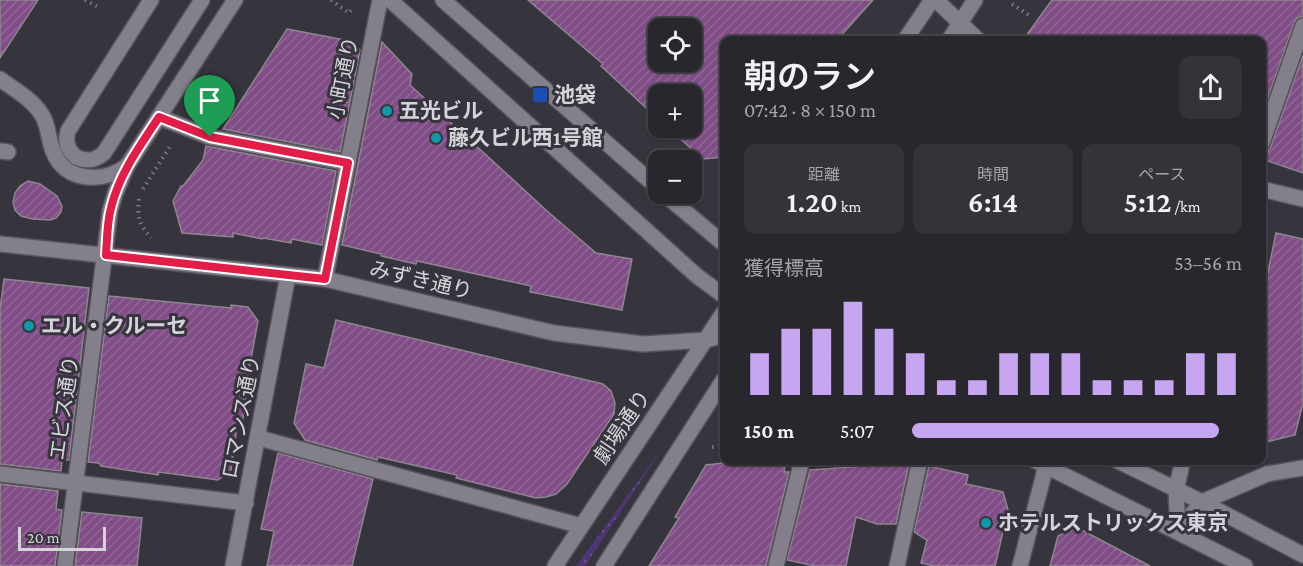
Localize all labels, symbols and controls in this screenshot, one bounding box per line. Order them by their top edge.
map controls [648,18,702,204]
button: locate [648,18,702,72]
street label: 小町通り [323,34,363,122]
button: share [1179,56,1242,119]
text: 朝のラン [744,58,876,95]
pin [184,75,235,137]
place label: 池袋 [554,83,596,107]
icon: arrive [193,84,226,117]
button: + [648,84,702,138]
marker: 池袋 [531,86,549,104]
place label: 五光ビル [399,99,483,123]
text: 07:42 · 8 × 150 m [744,99,876,121]
marker: 五光ビル [380,104,394,118]
place label: 藤久ビル西1号館 [448,126,603,150]
marker: 藤久ビル西1号館 [429,131,443,145]
button: − [648,150,702,204]
text: 距離 [808,166,840,183]
text: 時間 [977,166,1009,183]
text: ペース [1138,166,1186,183]
text: 1.20 [787,185,838,218]
text: 6:14 [968,185,1018,218]
text: 5:12 [1123,185,1171,218]
text: km [838,198,861,215]
text: /km [1171,198,1201,215]
text: 53–56 m [1174,252,1242,274]
street label: みずき通り [367,256,475,304]
text: 獲得標高 [744,257,824,279]
place label: エル・クルーセ [41,314,187,338]
marker: エル・クルーセ [22,319,36,333]
street label: ロマンス通り [217,353,265,481]
street label: エビス通り [45,354,83,462]
street label: 劇場通り [589,385,655,469]
text: 150 m [744,420,794,442]
text: 5:07 [840,420,874,442]
place label: ホテルストリックス東京 [998,511,1228,535]
marker: ホテルストリックス東京 [979,516,993,530]
scale bar [18,524,106,552]
text: 20 m [27,529,60,546]

